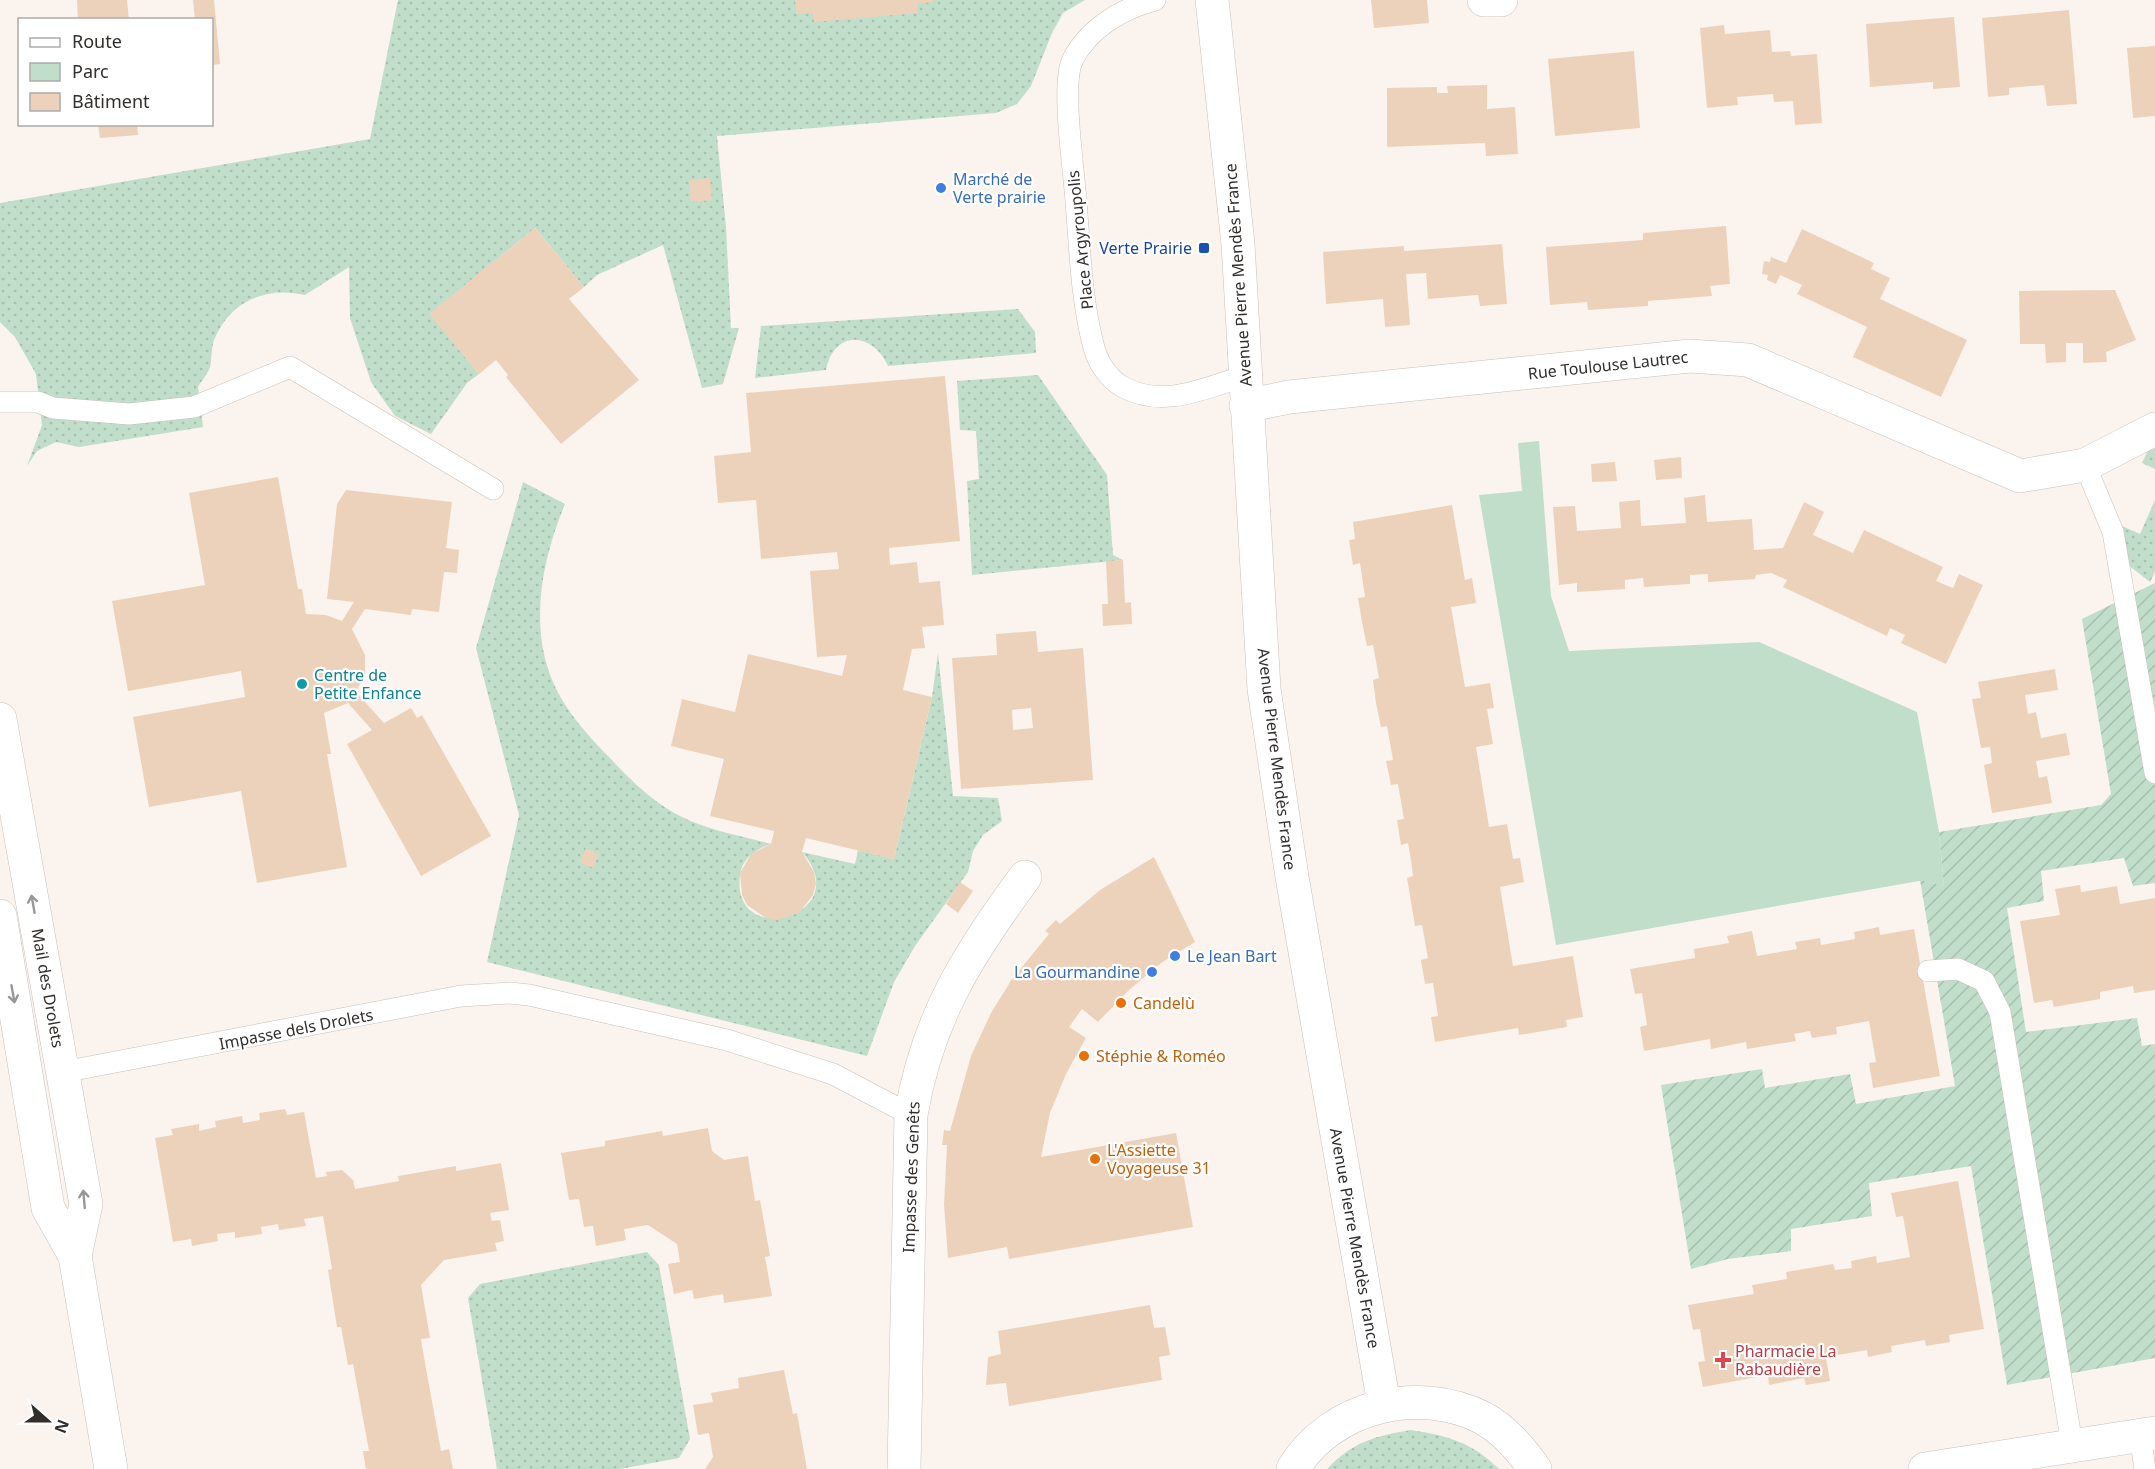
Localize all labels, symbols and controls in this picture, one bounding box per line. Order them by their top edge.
legend [18,18,213,126]
text: Route [72,29,122,53]
text: Parc [72,59,109,83]
text: Bâtiment [72,89,150,113]
street label: Avenue Pierre Mendès France [1219,163,1257,387]
place label: Marché de Verte prairie [953,168,1046,208]
street label: Place Argyroupolis [1062,169,1098,311]
marker: Marché de Verte prairie [934,181,948,195]
place label: Verte Prairie [1099,237,1192,259]
marker: Verte Prairie [1197,241,1211,255]
street label: Rue Toulouse Lautrec [1527,346,1689,384]
street label: Avenue Pierre Mendès France [1252,647,1302,871]
place label: Centre de Petite Enfance [314,664,421,704]
marker: Centre de Petite Enfance [295,677,309,691]
one-way arrow [27,894,38,914]
street label: Mail des Drolets [27,927,69,1049]
place label: Le Jean Bart [1187,945,1277,967]
marker: Le Jean Bart [1168,949,1182,963]
place label: La Gourmandine [1014,961,1140,983]
marker: La Gourmandine [1145,965,1159,979]
one-way arrow [8,984,19,1004]
place label: Candelù [1133,992,1195,1014]
marker: Candelù [1114,996,1128,1010]
street label: Impasse dels Drolets [217,1003,375,1055]
place label: Stéphie & Roméo [1096,1045,1226,1067]
marker: Stéphie & Roméo [1077,1049,1091,1063]
street label: Impasse des Genêts [897,1101,925,1253]
street label: Avenue Pierre Mendès France [1325,1126,1385,1350]
place label: L'Assiette Voyageuse 31 [1107,1139,1211,1179]
marker: L'Assiette Voyageuse 31 [1088,1152,1102,1166]
one-way arrow [79,1190,90,1209]
place label: Pharmacie La Rabaudière [1735,1340,1836,1380]
marker: Pharmacie La Rabaudière [1716,1353,1730,1367]
north arrow [18,1391,78,1451]
text: N [49,1416,75,1436]

